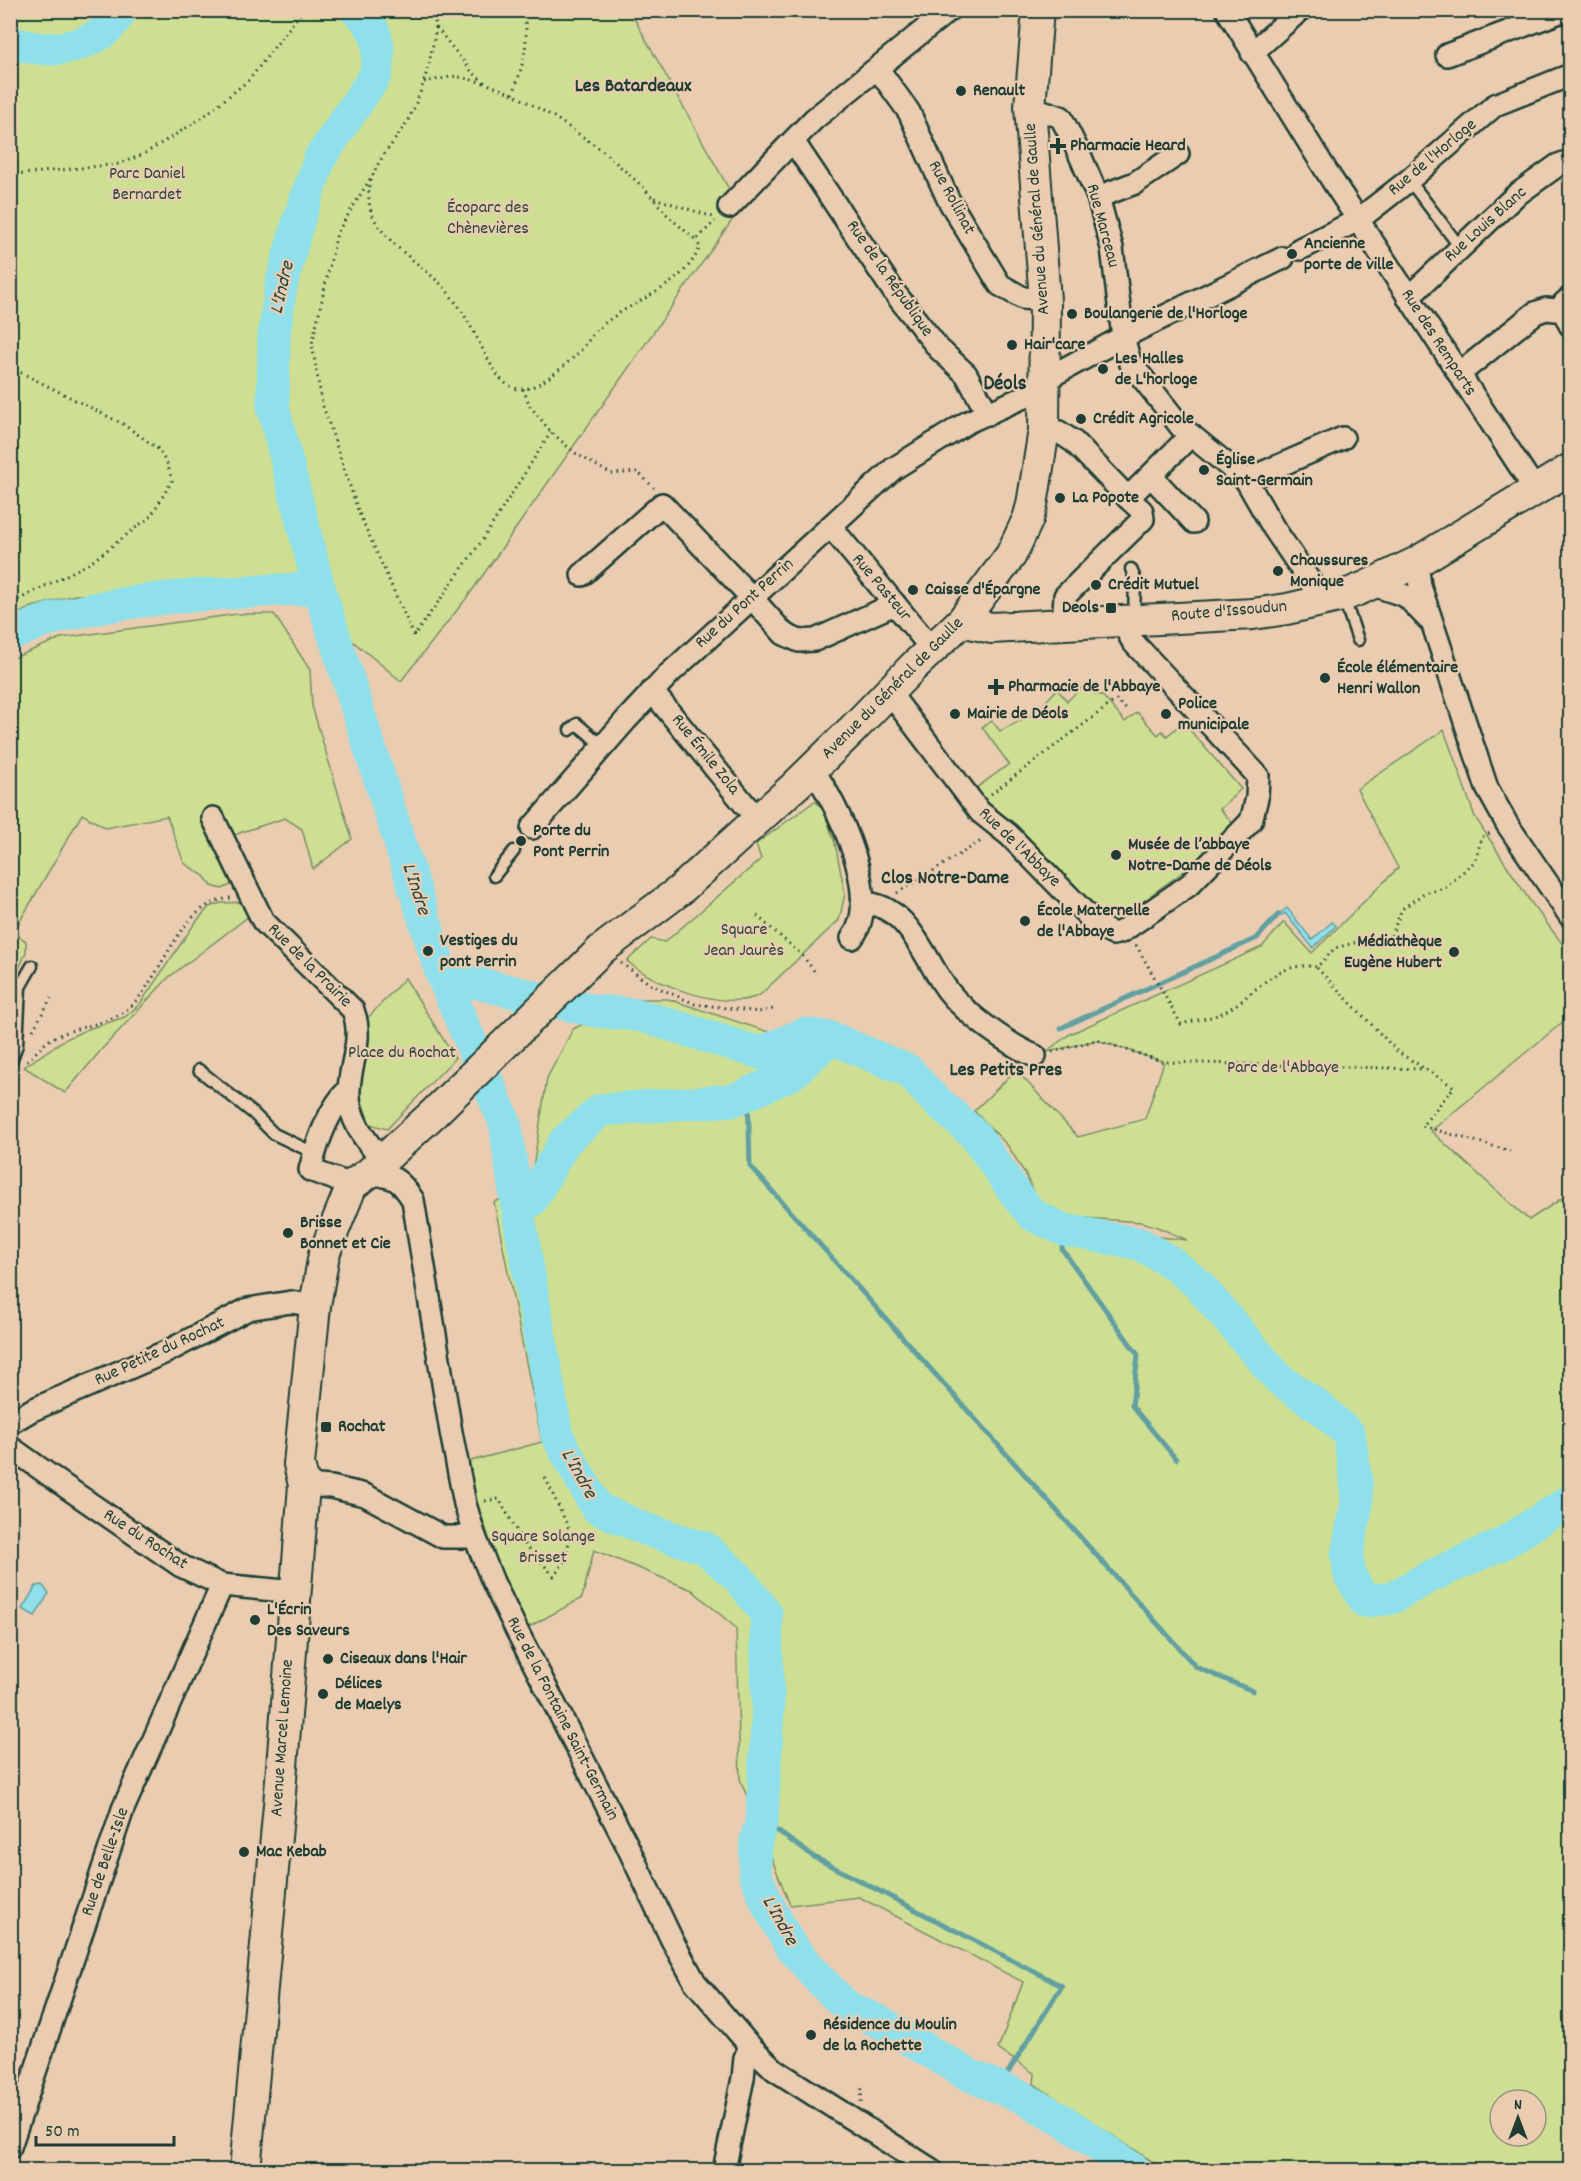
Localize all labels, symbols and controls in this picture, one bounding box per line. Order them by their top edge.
district label: Les Batardeaux [575,73,692,101]
place label: Renault [973,79,1025,104]
marker: Renault [954,84,968,98]
street label: Rue de l'Horloge [1383,113,1483,203]
street label: Avenue du Général de Gaulle [1019,122,1057,316]
place label: Pharmacie Heard [1070,134,1186,159]
marker: Pharmacie Heard [1051,139,1065,153]
street label: Rue Rollinat [921,157,981,240]
park label: Parc Daniel Bernardet [109,162,186,208]
street label: Rue Marceau [1079,181,1125,271]
street label: Rue Louis Blanc [1439,181,1533,269]
park label: Écoparc des Chènevières [447,196,529,242]
street label: Rue de la République [839,215,939,343]
place label: Ancienne porte de ville [1304,232,1394,278]
marker: Ancienne porte de ville [1285,247,1299,261]
water label: L'Indre [263,258,303,317]
street label: Rue des Remparts [1394,284,1482,402]
place label: Boulangerie de l'Horloge [1084,302,1248,327]
marker: Boulangerie de l'Horloge [1065,307,1079,321]
place label: Hair'care [1024,333,1086,358]
marker: Hair'care [1005,338,1019,352]
place label: Les Halles de L'horloge [1115,347,1198,393]
marker: Les Halles de L'horloge [1096,362,1110,376]
district label: Déols [983,370,1027,400]
place label: Crédit Agricole [1093,407,1194,432]
marker: Crédit Agricole [1074,412,1088,426]
place label: Église Saint-Germain [1216,448,1313,494]
marker: Église Saint-Germain [1197,463,1211,477]
place label: La Popote [1072,486,1139,511]
marker: La Popote [1053,491,1067,505]
street label: Rue Pasteur [845,549,917,628]
place label: Chaussures Monique [1290,549,1369,595]
street label: Rue du Pont Perrin [690,553,800,655]
marker: Chaussures Monique [1271,564,1285,578]
place label: Crédit Mutuel [1108,573,1199,598]
place label: Caisse d'Épargne [925,578,1041,603]
marker: Crédit Mutuel [1089,578,1103,592]
marker: Caisse d'Épargne [906,583,920,597]
street label: Route d'Issoudun [1170,594,1288,630]
place label: Deols [1062,596,1099,621]
marker: Deols [1104,601,1118,615]
street label: Avenue du Général de Gaulle [816,612,970,766]
place label: École élémentaire Henri Wallon [1337,656,1458,702]
marker: École élémentaire Henri Wallon [1318,671,1332,685]
place label: Pharmacie de l'Abbaye [1008,675,1160,700]
marker: Pharmacie de l'Abbaye [989,680,1003,694]
place label: Police municipale [1178,692,1249,738]
place label: Mairie de Déols [967,702,1069,727]
marker: Mairie de Déols [948,707,962,721]
marker: Police municipale [1159,707,1173,721]
street label: Rue Émile Zola [665,709,746,801]
street label: Rue de l'Abbaye [972,802,1066,894]
place label: Porte du Pont Perrin [533,819,609,865]
place label: Musée de l’abbaye Notre-Dame de Déols [1128,833,1272,879]
marker: Porte du Pont Perrin [514,834,528,848]
marker: Musée de l’abbaye Notre-Dame de Déols [1109,848,1123,862]
water label: L'Indre [393,859,437,920]
district label: Clos Notre-Dame [881,865,1009,893]
place label: École Maternelle de l'Abbaye [1037,899,1150,945]
marker: École Maternelle de l'Abbaye [1018,914,1032,928]
street label: Rue de la Prairie [261,918,357,1014]
park label: Square Jean Jaurès [704,918,784,964]
place label: Vestiges du pont Perrin [440,929,518,975]
place label: Médiathèque Eugène Hubert [1344,930,1442,976]
marker: Vestiges du pont Perrin [421,944,435,958]
marker: Médiathèque Eugène Hubert [1447,945,1461,959]
park label: Place du Rochat [348,1041,456,1066]
park label: Parc de l'Abbaye [1227,1056,1339,1081]
district label: Les Petits Pres [950,1057,1063,1085]
place label: Brisse Bonnet et Cie [300,1211,391,1257]
marker: Brisse Bonnet et Cie [281,1226,295,1240]
street label: Rue Petite du Rochat [91,1311,229,1393]
place label: Rochat [338,1415,386,1440]
marker: Rochat [319,1420,333,1434]
water label: L'Indre [553,1444,604,1505]
street label: Rue du Rochat [98,1503,192,1577]
park label: Square Solange Brisset [491,1525,595,1571]
place label: L'Écrin Des Saveurs [267,1598,350,1644]
marker: L'Écrin Des Saveurs [248,1613,262,1627]
street label: Rue de la Fontaine Saint-Germain [500,1613,624,1825]
place label: Ciseaux dans l'Hair [340,1647,467,1672]
marker: Ciseaux dans l'Hair [321,1652,335,1666]
street label: Avenue Marcel Lemoine [265,1658,301,1818]
place label: Délices de Maelys [335,1672,402,1718]
marker: Délices de Maelys [316,1687,330,1701]
street label: Rue de Belle-Isle [76,1804,136,1920]
place label: Mac Kebab [256,1840,327,1865]
marker: Mac Kebab [237,1845,251,1859]
water label: L'Indre [754,1891,805,1952]
place label: Résidence du Moulin de la Rochette [823,2013,957,2059]
marker: Résidence du Moulin de la Rochette [804,2028,818,2042]
north arrow [1488,2088,1548,2148]
text: N [1514,2094,1522,2117]
scale bar [36,2109,174,2147]
text: 50 m [45,2120,80,2145]

